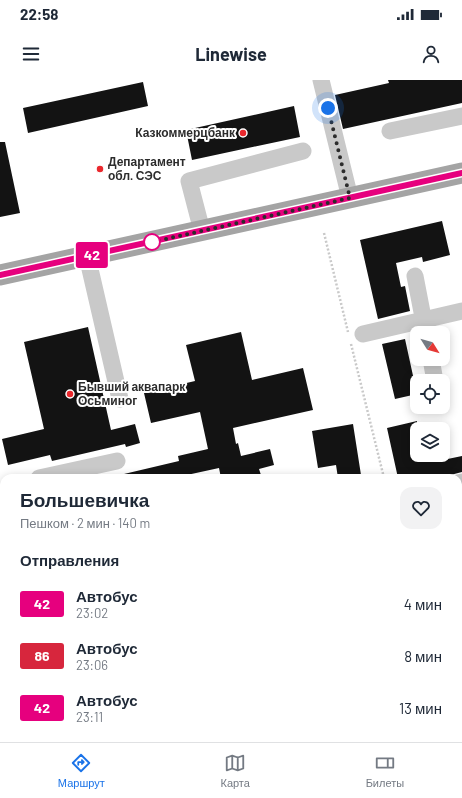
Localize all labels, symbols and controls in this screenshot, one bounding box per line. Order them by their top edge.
text: 22:58 [20,5,58,23]
icon: menu [20,43,42,65]
text: Linewise [195,43,267,65]
icon: person [420,43,442,65]
your location [318,98,338,118]
place label: Казкоммерцбанк [135,125,236,140]
marker: Казкоммерцбанк [238,128,248,138]
place label: Департамент обл. СЭС [108,154,186,182]
marker: Департамент обл. СЭС [95,164,105,174]
unlabelled marker [143,233,161,251]
line badge: 42 [74,242,110,268]
text: 42 [84,246,100,263]
north arrow [410,326,450,366]
map controls [410,326,450,462]
button: locate [410,374,450,414]
place label: Бывший аквапарк Осьминог [78,379,186,407]
marker: Бывший аквапарк Осьминог [65,389,75,399]
button: layers [410,422,450,462]
button: heart [400,487,442,529]
text: Большевичка [20,488,149,511]
text: Пешком · 2 мин · 140 m [20,515,150,531]
text: Отправления [20,551,119,569]
text: Автобус [76,587,138,605]
text: 42 [34,595,50,612]
text: 4 мин [404,595,442,613]
text: 23:02 [76,605,108,621]
text: Автобус [76,639,138,657]
text: 86 [34,647,50,664]
text: 8 мин [404,647,442,665]
text: 23:06 [76,657,108,673]
text: Автобус [76,691,138,709]
text: 42 [34,699,50,716]
text: 13 мин [399,699,442,717]
text: 23:11 [76,709,103,725]
tab: Маршрут [58,752,105,789]
tab: Карта [220,752,250,789]
tab: Билеты [366,752,404,789]

